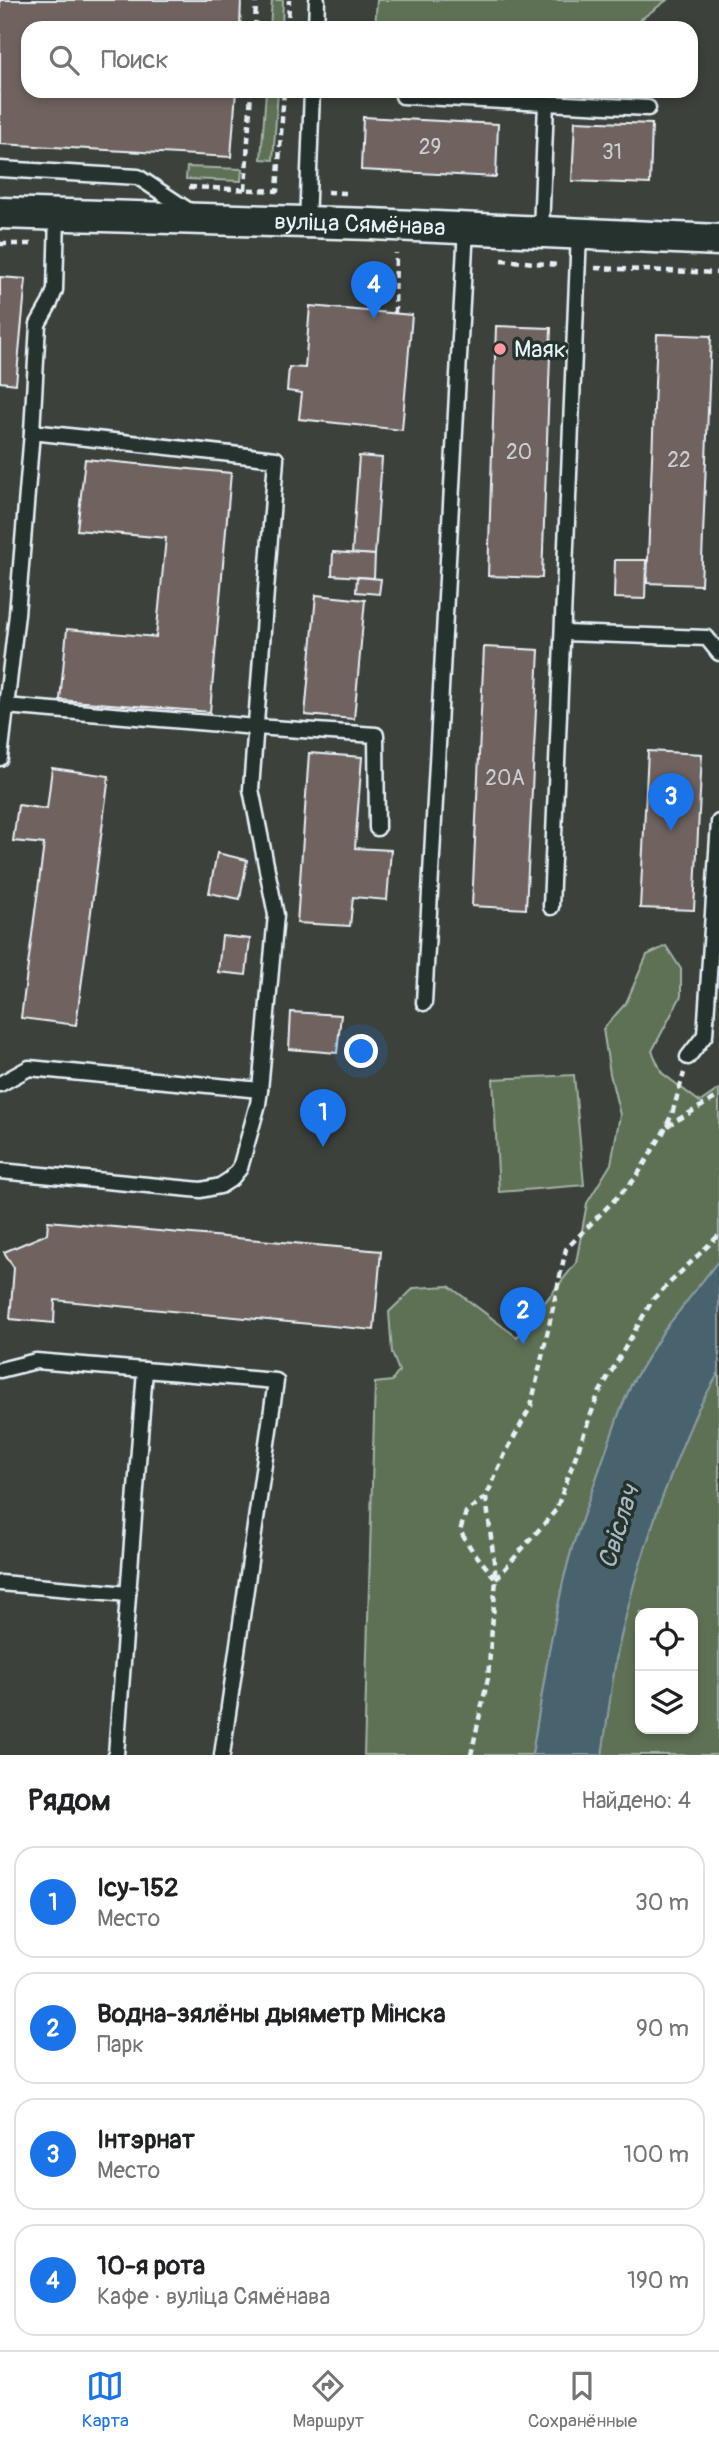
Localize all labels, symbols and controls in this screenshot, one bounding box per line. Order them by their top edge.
search box [21,21,698,98]
icon: search [45,41,83,79]
text: Поиск [101,44,169,76]
house number: 29 [419,134,441,161]
house number: 31 [602,139,622,166]
street label: вуліца Сямёнава [274,207,446,242]
pin: 4 [351,261,397,319]
place label: Маяк [514,335,566,364]
marker: Маяк [492,341,508,357]
house number: 20 [506,439,532,466]
house number: 22 [667,447,691,474]
house number: 20А [485,765,525,792]
pin: 3 [648,773,694,831]
your location [344,1034,378,1068]
pin: 1 [300,1089,346,1147]
pin: 2 [500,1287,546,1345]
water label: Свіслач [591,1480,647,1573]
map controls [635,1608,698,1734]
button: locate [635,1608,698,1671]
button: layers [635,1671,698,1734]
text: Рядом [28,1782,111,1819]
text: Найдено: 4 [581,1786,691,1815]
text: Ісу-152 [97,1872,179,1904]
text: 1 [49,1888,58,1917]
text: 30 m [635,1888,689,1917]
text: Место [97,1904,160,1933]
text: Водна-зялёны дыяметр Мінска [97,1998,446,2030]
text: 2 [47,2014,59,2043]
text: 90 m [636,2014,689,2043]
text: Парк [97,2030,144,2059]
text: Інтэрнат [97,2124,195,2156]
text: 3 [47,2140,59,2169]
text: 100 m [623,2140,689,2169]
text: Место [97,2156,160,2185]
text: 10-я рота [97,2250,205,2282]
text: 4 [46,2266,60,2295]
text: 190 m [627,2266,689,2295]
text: Кафе · вуліца Сямёнава [97,2282,330,2311]
tab: Карта [82,2367,129,2433]
tab: Маршрут [293,2367,364,2433]
tab: Сохранённые [528,2367,637,2433]

